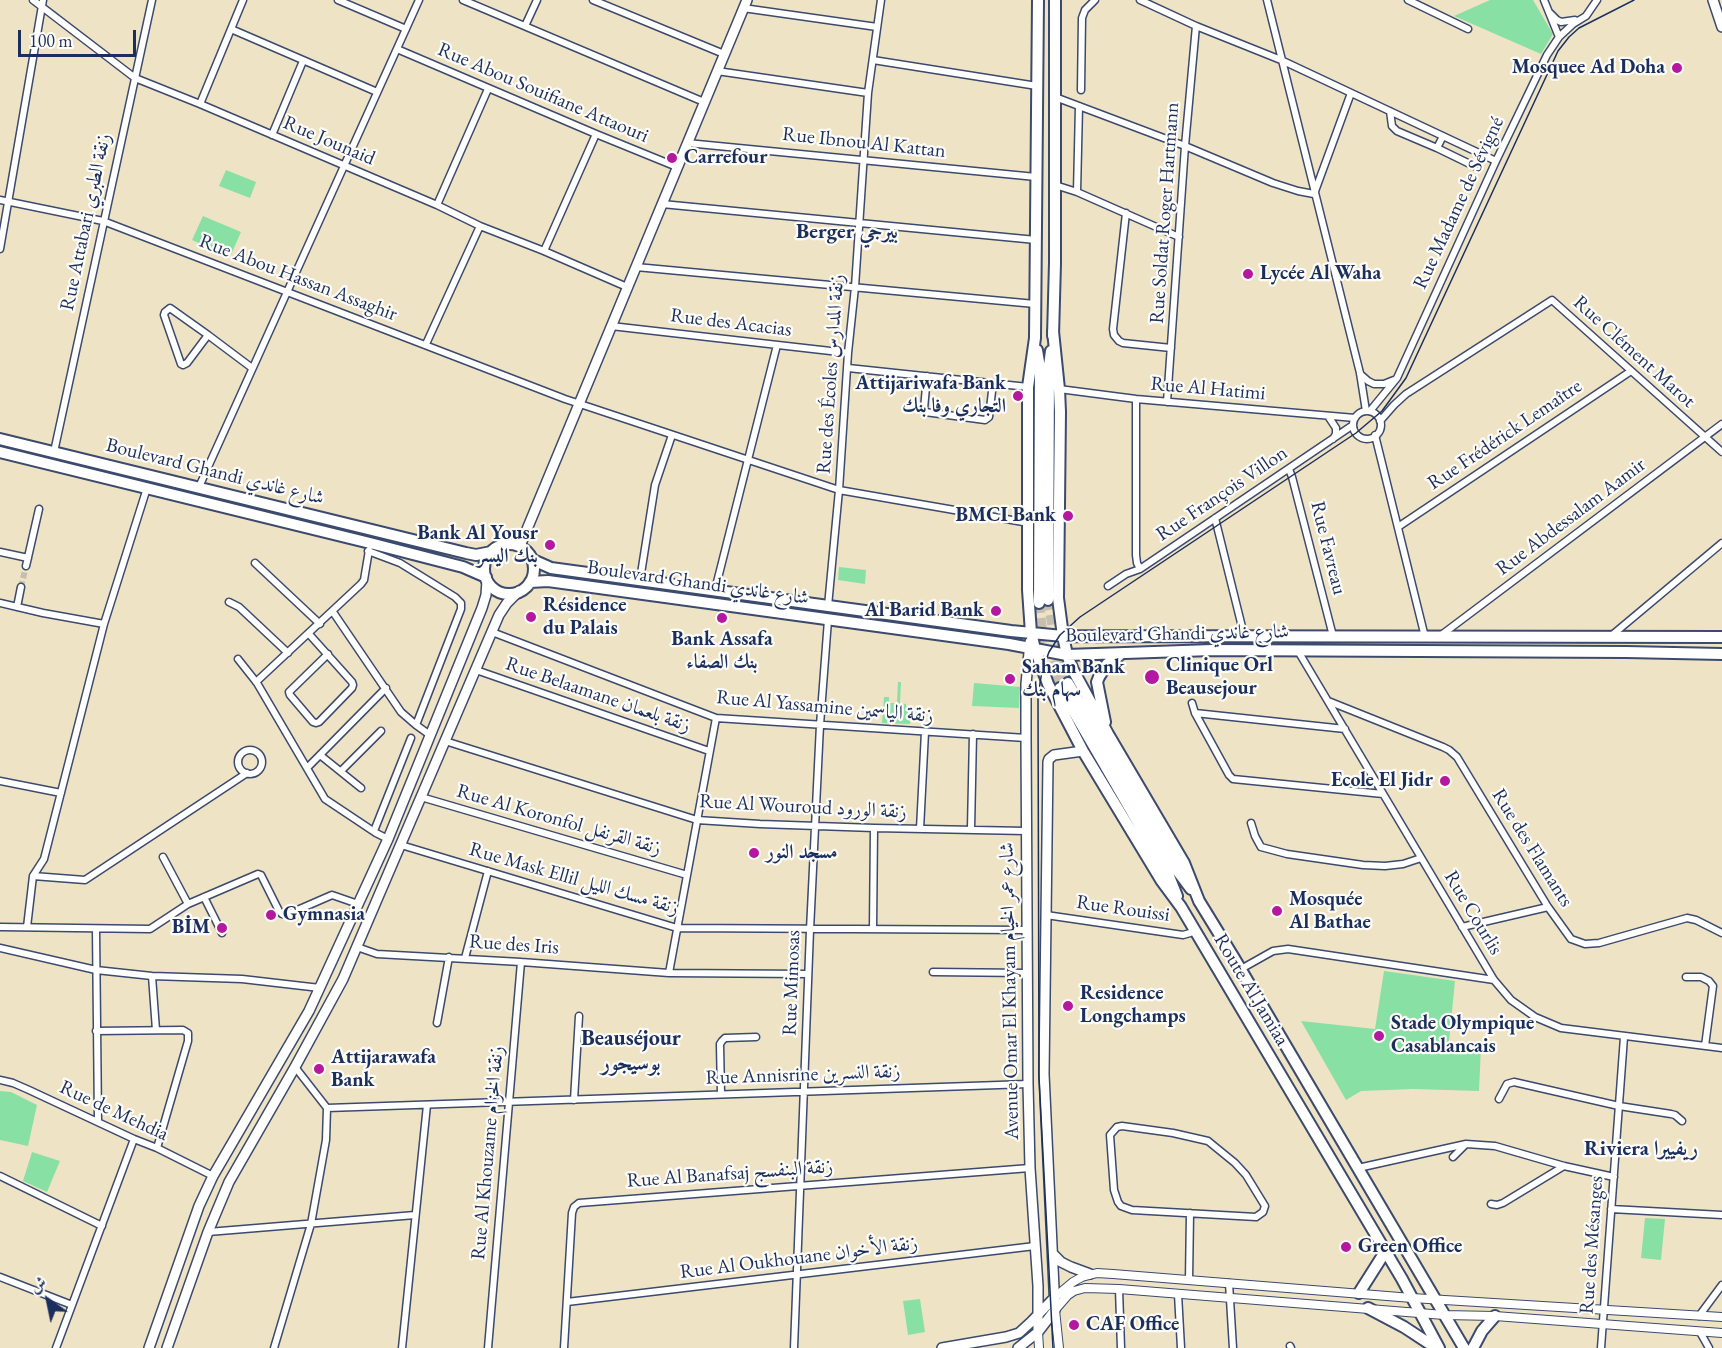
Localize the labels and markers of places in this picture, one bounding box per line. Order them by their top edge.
place label: Mosquee Ad Doha [1512,56,1665,80]
marker: Mosquee Ad Doha [1670,61,1684,75]
place label: Carrefour [684,146,767,170]
marker: Carrefour [665,151,679,165]
place label: Lycée Al Waha [1260,262,1381,286]
marker: Lycée Al Waha [1241,267,1255,281]
place label: Attijariwafa Bank التجاري وفا بنك [855,372,1006,419]
marker: Attijariwafa Bank التجاري وفا بنك [1011,389,1025,403]
place label: BMCI Bank [955,504,1056,528]
marker: BMCI Bank [1061,509,1075,523]
place label: Bank Al Yousr بنك اليسر [417,522,538,569]
marker: Bank Al Yousr بنك اليسر [543,538,557,552]
place label: Résidence du Palais [543,594,627,641]
place label: Al Barid Bank [864,599,984,623]
marker: Al Barid Bank [989,604,1003,618]
marker: Résidence du Palais [524,610,538,624]
marker: Bank Assafa بنك الصفاء [715,611,729,625]
place label: Bank Assafa بنك الصفاء [671,628,773,675]
place label: Clinique Orl Beausejour [1166,654,1273,701]
place label: Saham Bank سهام بنك [1022,656,1125,703]
marker: Clinique Orl Beausejour [1143,668,1161,686]
marker: Saham Bank سهام بنك [1003,672,1017,686]
place label: Ecole El Jidr [1331,769,1433,793]
marker: Ecole El Jidr [1438,774,1452,788]
place label: مسجد النور [766,841,838,865]
marker: مسجد النور [747,846,761,860]
place label: Mosquée Al Bathae [1289,888,1371,935]
place label: Gymnasia [283,903,365,927]
marker: Mosquée Al Bathae [1270,904,1284,918]
marker: Gymnasia [264,908,278,922]
place label: BİM [172,916,210,940]
marker: BİM [215,921,229,935]
place label: Residence Longchamps [1080,982,1186,1029]
marker: Residence Longchamps [1061,999,1075,1013]
place label: Stade Olympique Casablancais [1391,1012,1534,1059]
marker: Stade Olympique Casablancais [1372,1029,1386,1043]
place label: Attijarawafa Bank [331,1046,436,1093]
marker: Attijarawafa Bank [312,1062,326,1076]
place label: Green Office [1358,1235,1462,1259]
marker: Green Office [1339,1240,1353,1254]
place label: CAF Office [1086,1313,1179,1337]
marker: CAF Office [1067,1318,1081,1332]

